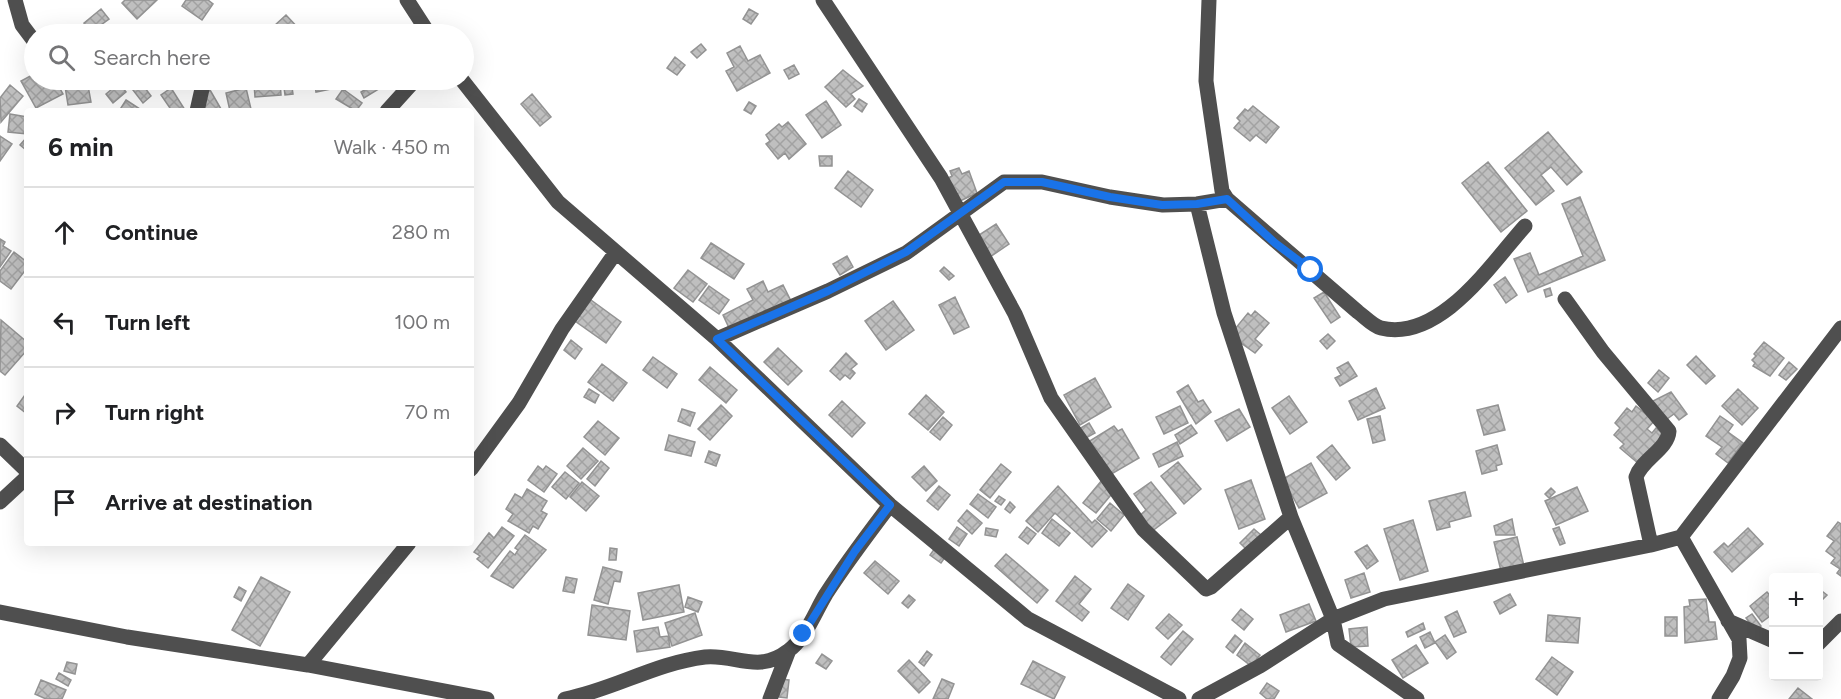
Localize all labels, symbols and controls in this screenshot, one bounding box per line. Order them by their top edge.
search box [24,24,474,90]
icon: search [45,41,78,74]
text: Search here [93,44,211,71]
text: 6 min [48,131,114,163]
text: Walk · 450 m [334,135,450,159]
icon: ahead [48,216,81,249]
text: Continue [105,219,198,246]
text: 280 m [392,220,450,244]
route start [1297,256,1323,282]
icon: left [48,306,81,339]
text: Turn left [105,309,191,336]
text: 100 m [394,310,450,334]
icon: right [48,396,81,429]
text: Turn right [105,399,204,426]
text: 70 m [404,400,450,424]
icon: arrive [48,486,81,519]
text: Arrive at destination [105,489,313,516]
map controls [1769,573,1823,681]
button: + [1769,573,1823,627]
route end [789,620,815,646]
button: − [1769,627,1823,681]

